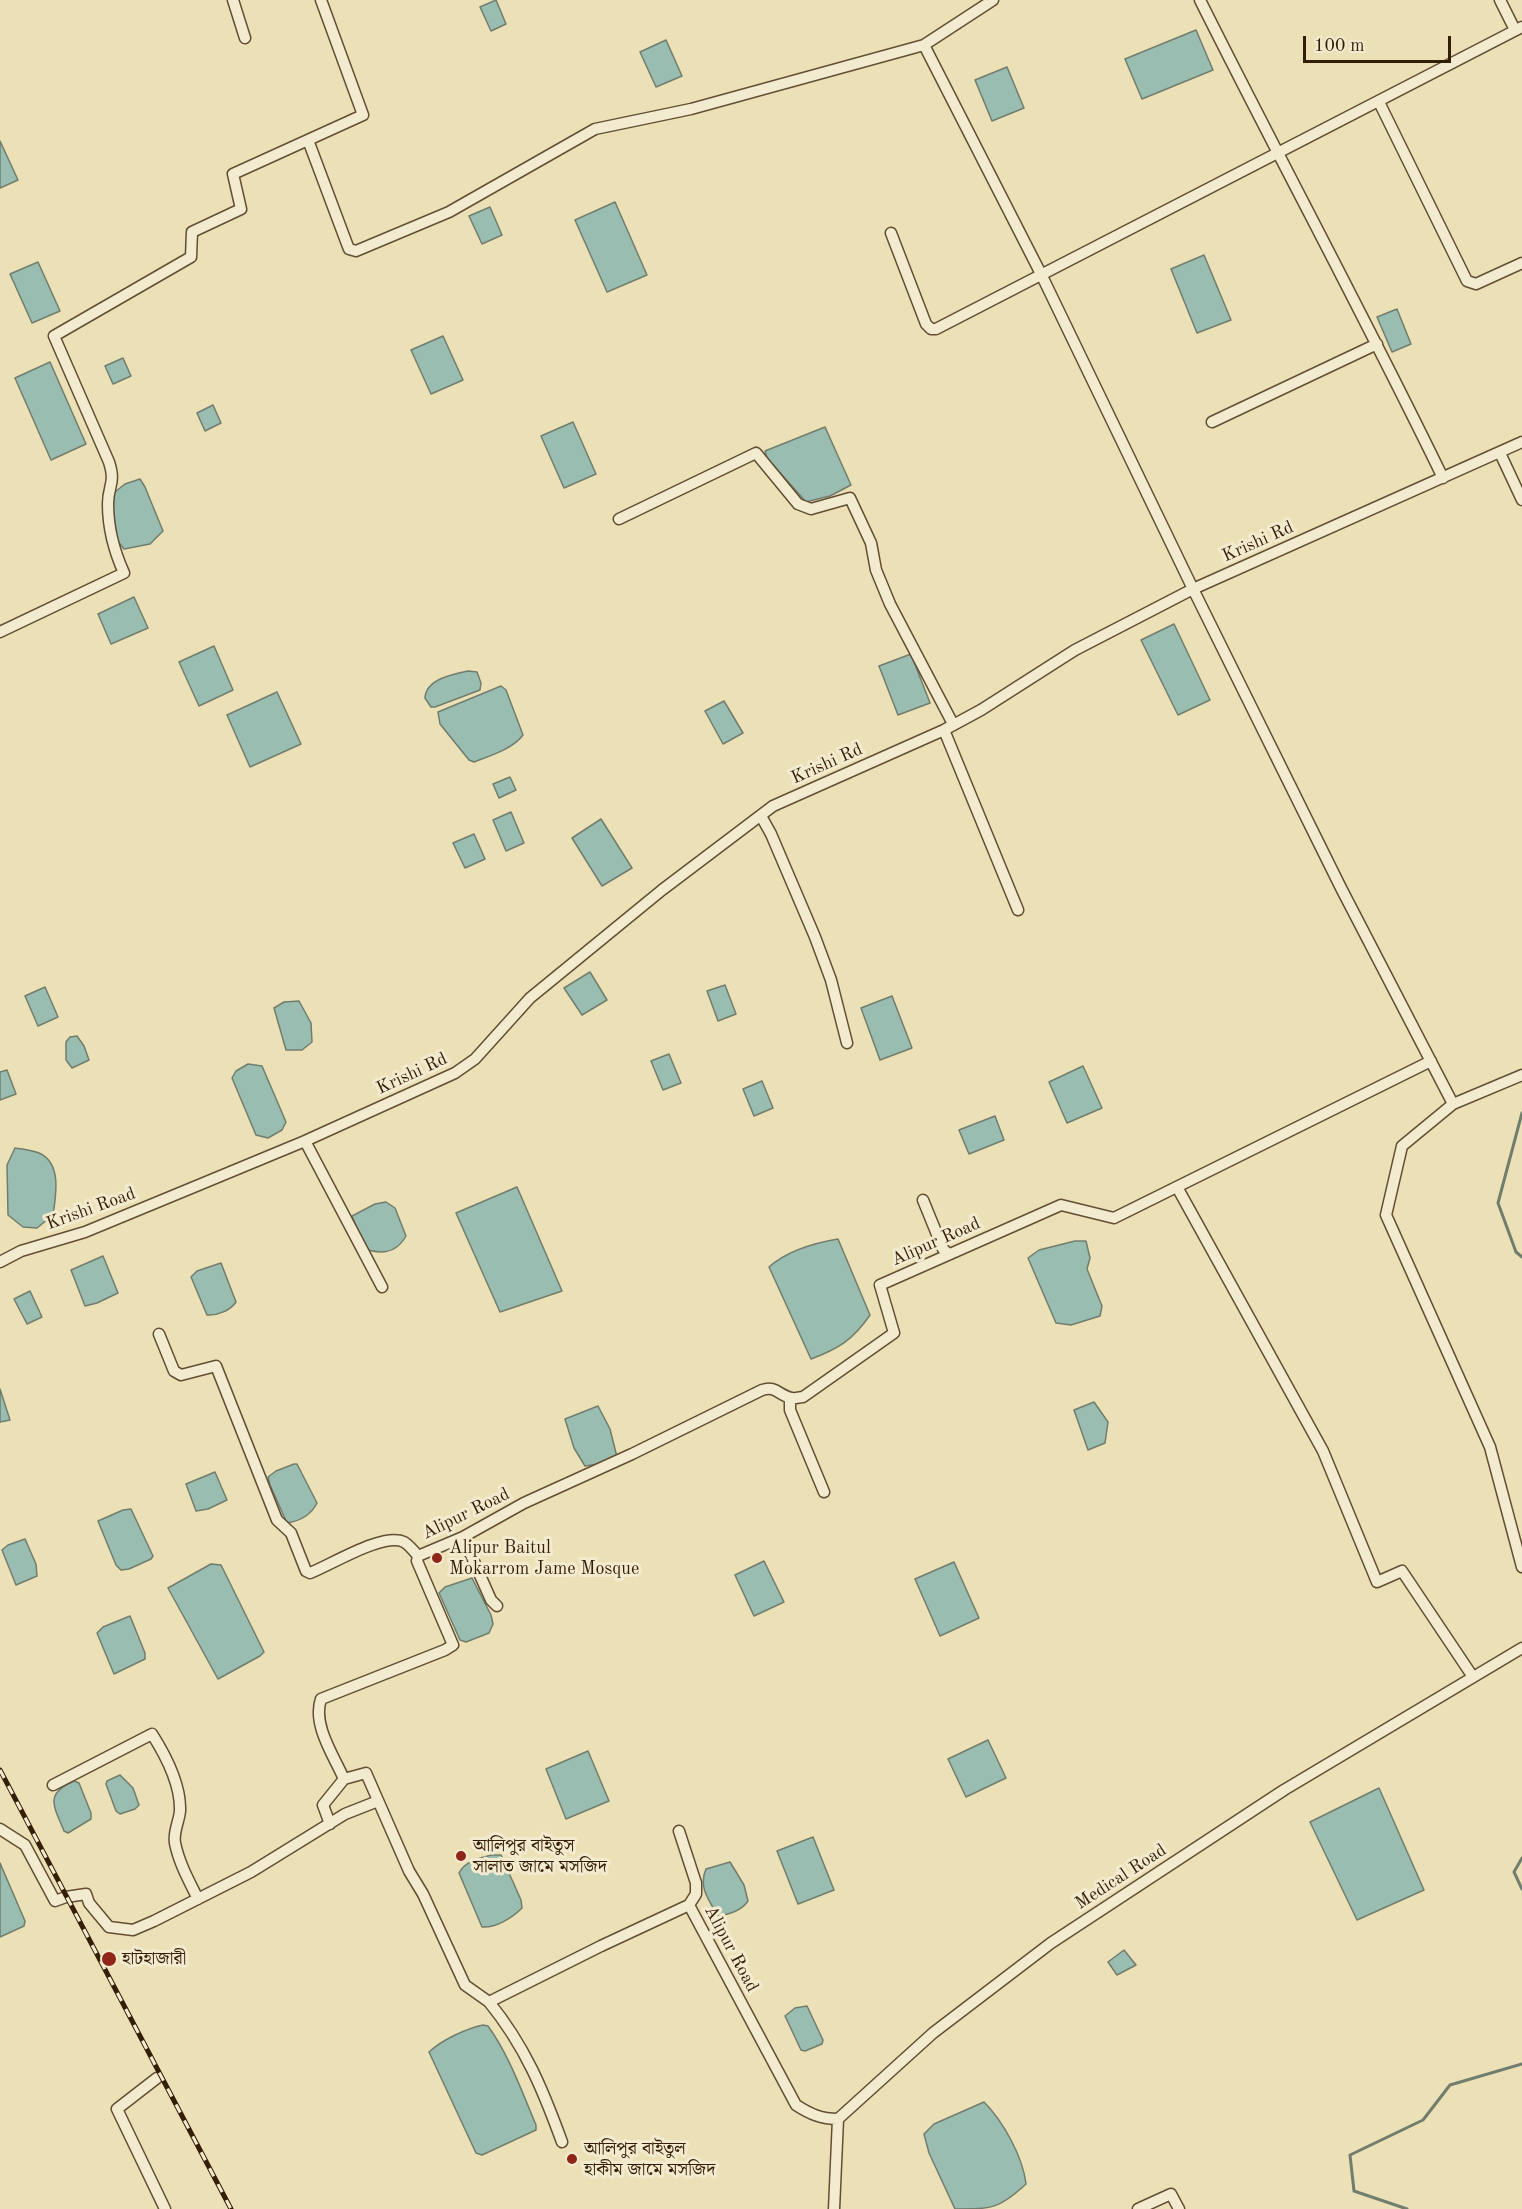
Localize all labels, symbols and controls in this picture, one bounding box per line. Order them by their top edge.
scale bar [1306,24,1454,62]
text: 100 m [1314,37,1365,55]
street label: Krishi Rd [1219,517,1297,567]
street label: Krishi Rd [788,739,866,789]
street label: Krishi Rd [373,1048,451,1100]
street label: Krishi Road [43,1183,139,1235]
street label: Alipur Road [888,1213,984,1271]
street label: Alipur Road [419,1483,513,1545]
place label: Alipur Baitul Mokarrom Jame Mosque [449,1537,639,1580]
marker: Alipur Baitul Mokarrom Jame Mosque [430,1551,444,1565]
place label: আলিপুর বাইতুস সালাত জামে মসজিদ [473,1835,607,1878]
street label: Medical Road [1071,1840,1171,1914]
marker: আলিপুর বাইতুস সালাত জামে মসজিদ [454,1849,468,1863]
street label: Alipur Road [699,1902,763,1996]
place label: হাটহাজারী [122,1948,186,1970]
marker: হাটহাজারী [100,1950,118,1968]
place label: আলিপুর বাইতুল হাকীম জামে মসজিদ [584,2138,716,2180]
marker: আলিপুর বাইতুল হাকীম জামে মসজিদ [565,2152,579,2166]

